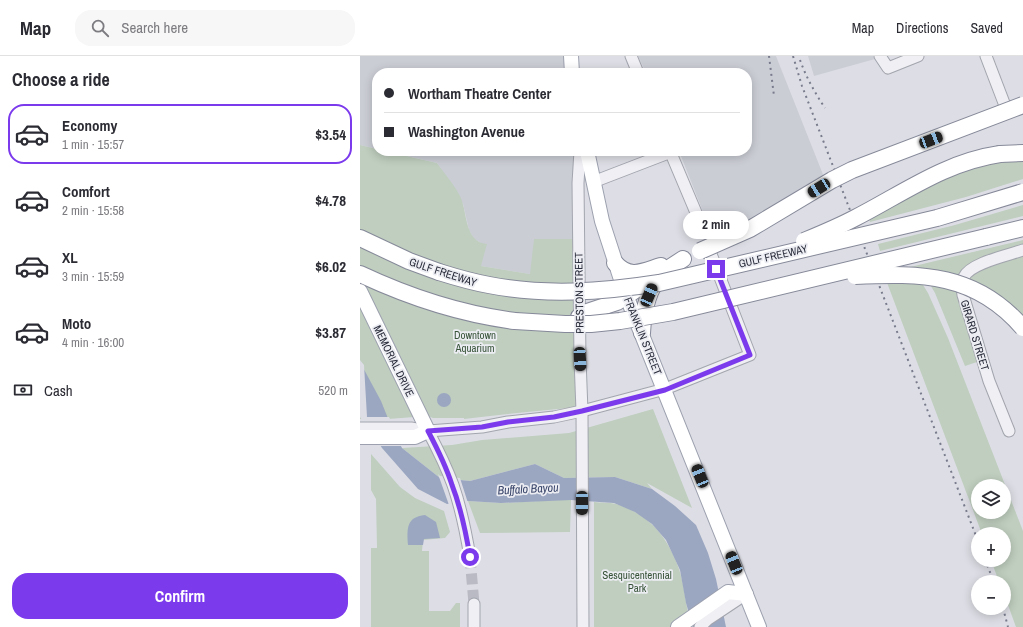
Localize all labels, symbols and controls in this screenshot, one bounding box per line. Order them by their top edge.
search box [75,10,355,46]
text: Map [20,15,51,41]
icon: search [89,17,111,39]
text: Search here [121,17,188,38]
text: Map [852,19,874,37]
text: Directions [896,19,948,37]
text: Saved [970,19,1003,37]
text: Choose a ride [12,67,110,92]
text: Wortham Theatre Center [408,83,551,104]
text: Economy [62,115,117,136]
icon: car [14,116,50,152]
text: Washington Avenue [408,121,525,142]
text: $3.54 [315,124,346,145]
car [918,130,944,150]
text: 1 min · 15:57 [62,136,124,153]
car [806,177,832,199]
text: Comfort [62,181,110,202]
icon: car [14,182,50,218]
text: $4.78 [315,190,346,211]
text: 2 min · 15:58 [62,202,124,219]
callout: 2 min [683,211,749,239]
text: 2 min [702,216,730,233]
street label: GULF FREEWAY [737,241,809,271]
text: XL [62,247,78,268]
icon: car [14,248,50,284]
street label: PRESTON STREET [571,252,587,334]
street label: GULF FREEWAY [407,254,479,290]
text: $6.02 [315,256,346,277]
route end [707,260,725,278]
text: 3 min · 15:59 [62,268,124,285]
car [639,282,659,308]
street label: FRANKLIN STREET [621,295,665,377]
street label: GIRARD STREET [958,298,993,373]
text: Moto [62,313,91,334]
icon: car [14,314,50,350]
text: $3.87 [315,322,346,343]
street label: MEMORIAL DRIVE [371,323,417,399]
park label: Downtown Aquarium [454,328,496,355]
text: 4 min · 16:00 [62,334,124,351]
car [573,347,587,371]
icon: cash [12,379,34,401]
text: Cash [44,380,73,401]
text: 520 m [318,382,348,399]
car [690,463,710,489]
water label: Buffalo Bayou [497,479,559,499]
map controls [971,479,1011,615]
button: layers [971,479,1011,519]
car [576,491,588,515]
button: + [971,527,1011,567]
route start [461,548,479,566]
car [724,550,744,576]
park label: Sesquicentennial Park [602,568,672,595]
button: Confirm [12,573,348,619]
button: − [971,575,1011,615]

